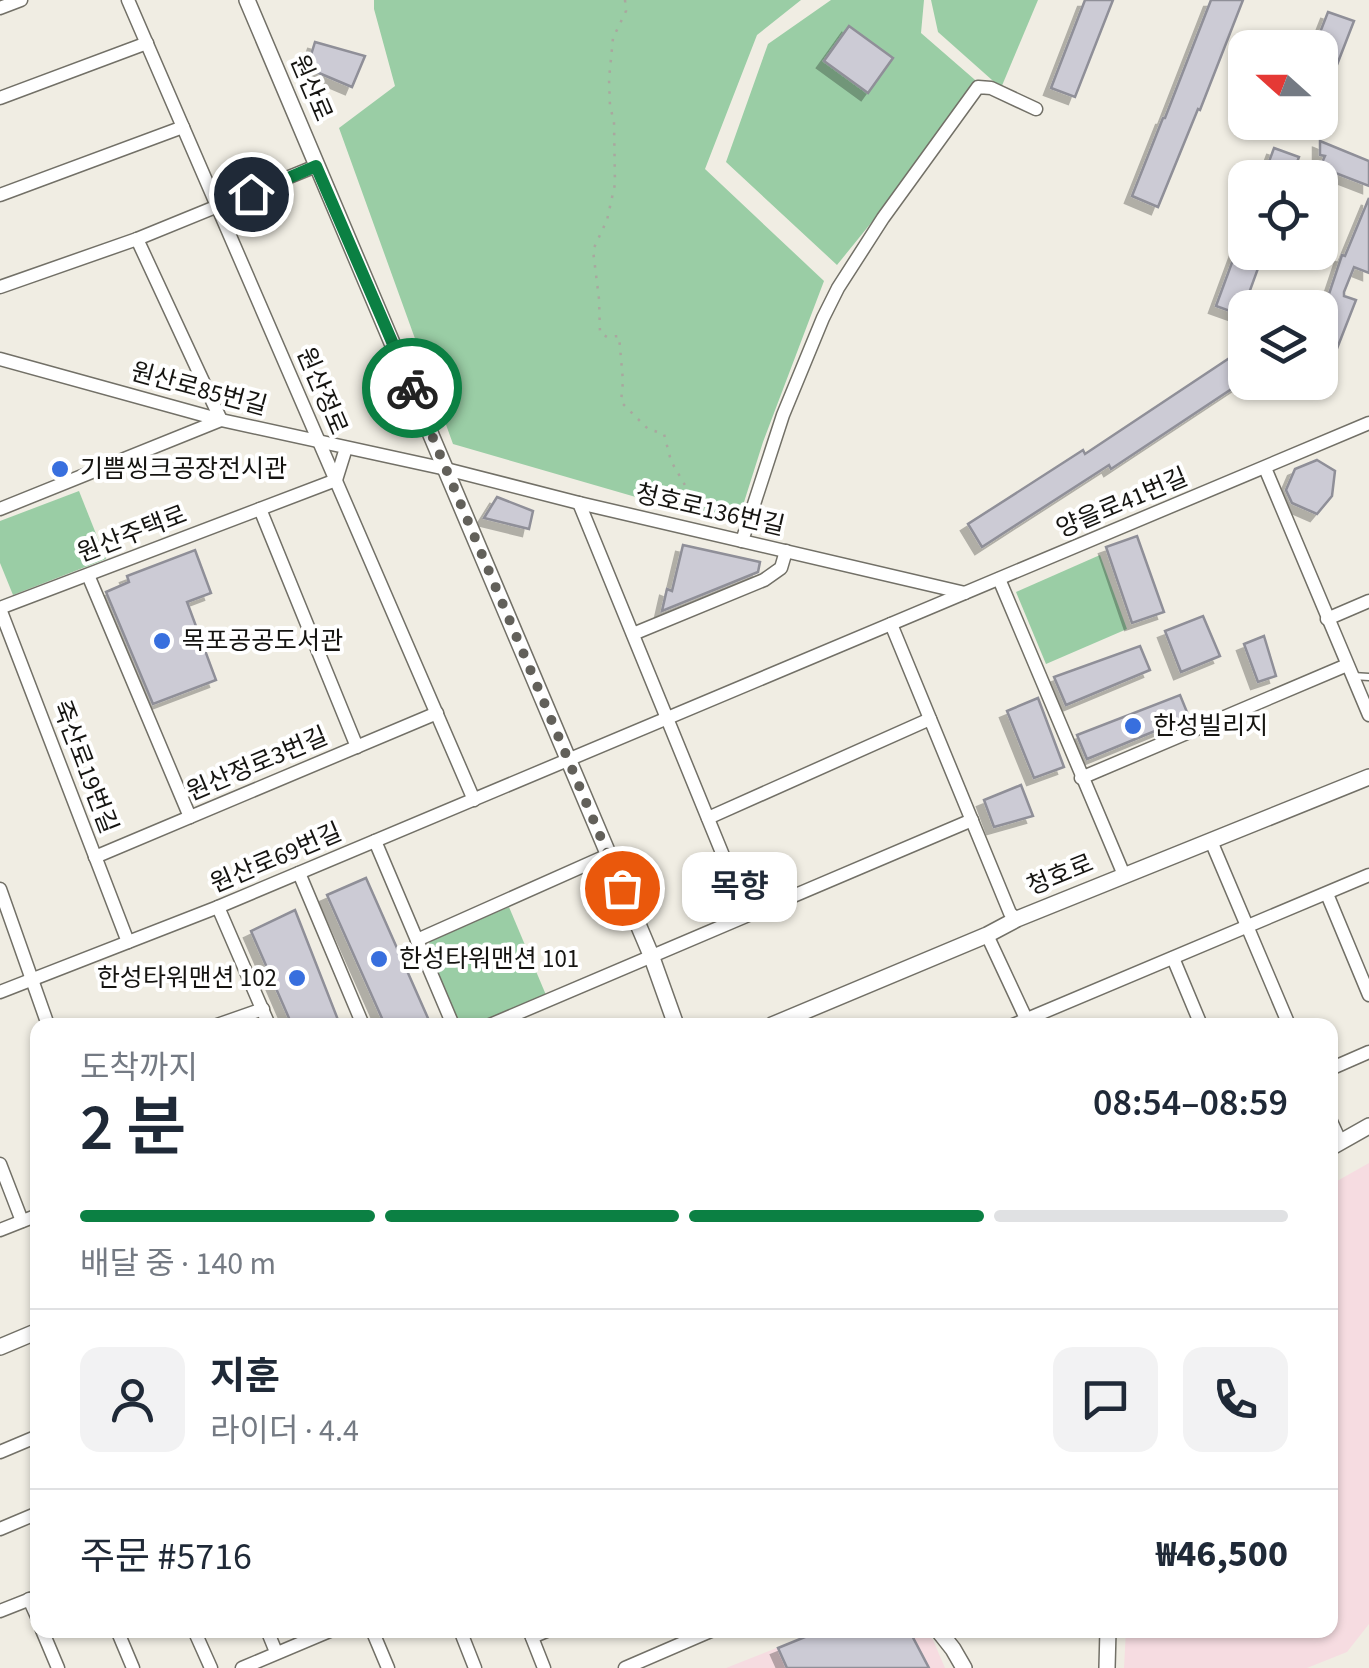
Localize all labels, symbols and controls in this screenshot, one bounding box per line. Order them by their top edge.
north arrow [1228,30,1338,140]
map controls [1228,30,1338,400]
street label: 원산로 [281,49,341,127]
pin [209,152,294,237]
button: locate [1228,160,1338,270]
icon: home [224,167,279,222]
button: layers [1228,290,1338,400]
courier [362,338,462,438]
street label: 원산정로 [287,342,357,440]
street label: 원산로85번길 [127,354,271,424]
icon: bike [385,361,440,416]
place label: 기쁨씽크공장전시관 [80,451,287,487]
marker: 기쁨씽크공장전시관 [49,458,71,480]
street label: 양을로41번길 [1051,459,1193,547]
street label: 청호로136번길 [632,475,788,545]
street label: 원산주택로 [72,497,192,571]
place label: 목포공공도서관 [182,623,343,659]
marker: 목포공공도서관 [151,630,173,652]
street label: 죽산로19번길 [43,695,127,839]
place label: 한성빌리지 [1153,708,1268,744]
marker: 한성빌리지 [1122,715,1144,737]
street label: 원산정로3번길 [181,718,333,810]
street label: 원산로69번길 [205,814,347,902]
street label: 청호로 [1021,845,1099,905]
pin [580,846,665,931]
callout: 목향 [682,853,797,923]
icon: bag [595,861,650,916]
text: 목향 [710,864,769,910]
place label: 한성타워맨션 101 [399,941,579,977]
marker: 한성타워맨션 101 [368,948,390,970]
place label: 한성타워맨션 102 [97,960,277,996]
marker: 한성타워맨션 102 [286,967,308,989]
text: 도착까지 [80,1045,198,1091]
text: 08:54–08:59 [1093,1076,1288,1130]
text: 2 분 [80,1082,186,1175]
text: 배달 중 · 140 m [80,1241,276,1287]
button: person [80,1347,185,1452]
button: chat [1053,1347,1158,1452]
button: phone [1183,1347,1288,1452]
text: 지훈 [210,1350,280,1404]
text: 라이더 · 4.4 [210,1408,359,1454]
text: ₩46,500 [1156,1527,1288,1581]
text: 주문 #5716 [80,1530,252,1584]

